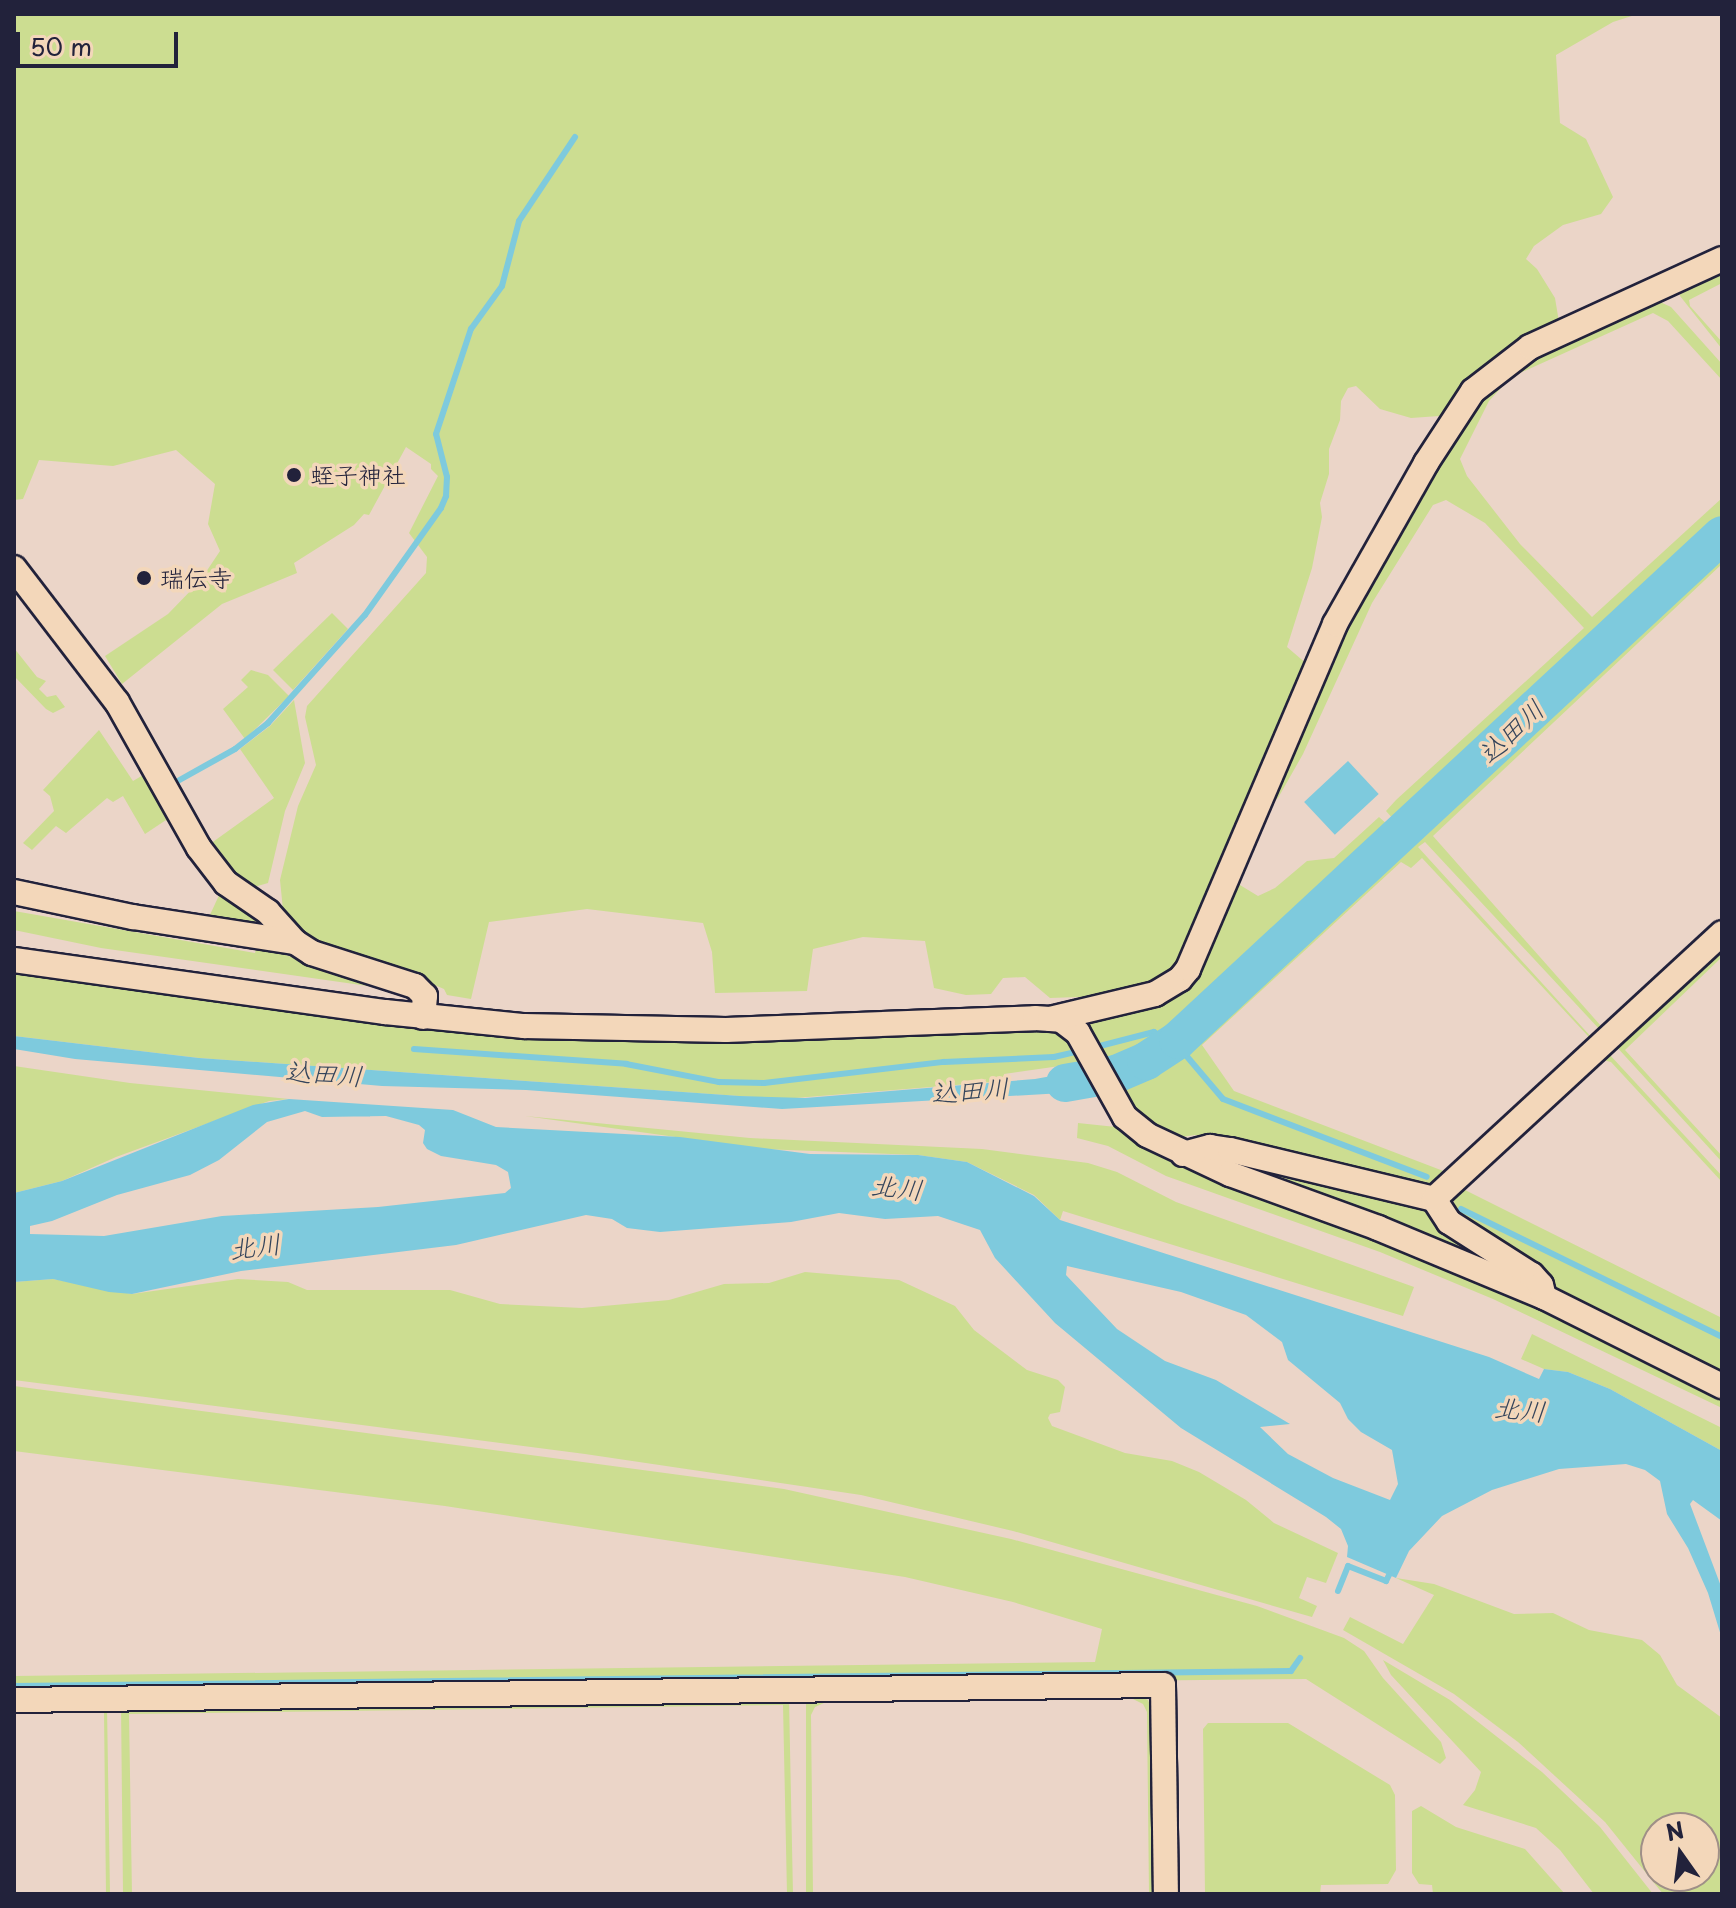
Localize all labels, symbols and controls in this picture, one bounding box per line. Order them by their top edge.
scale bar [20,16,182,66]
text: 50 m [30,28,92,64]
place label: 蛭子神社 [310,461,406,489]
marker: 蛭子神社 [285,466,303,484]
place label: 瑞伝寺 [160,564,232,592]
marker: 瑞伝寺 [135,569,153,587]
water label: 込田川 [1472,693,1550,769]
water label: 込田川 [284,1055,364,1091]
water label: 込田川 [930,1072,1010,1108]
water label: 北川 [870,1169,924,1205]
water label: 北川 [227,1227,283,1265]
water label: 北川 [1493,1391,1547,1427]
north arrow [1640,1812,1720,1892]
text: N [1662,1812,1687,1848]

